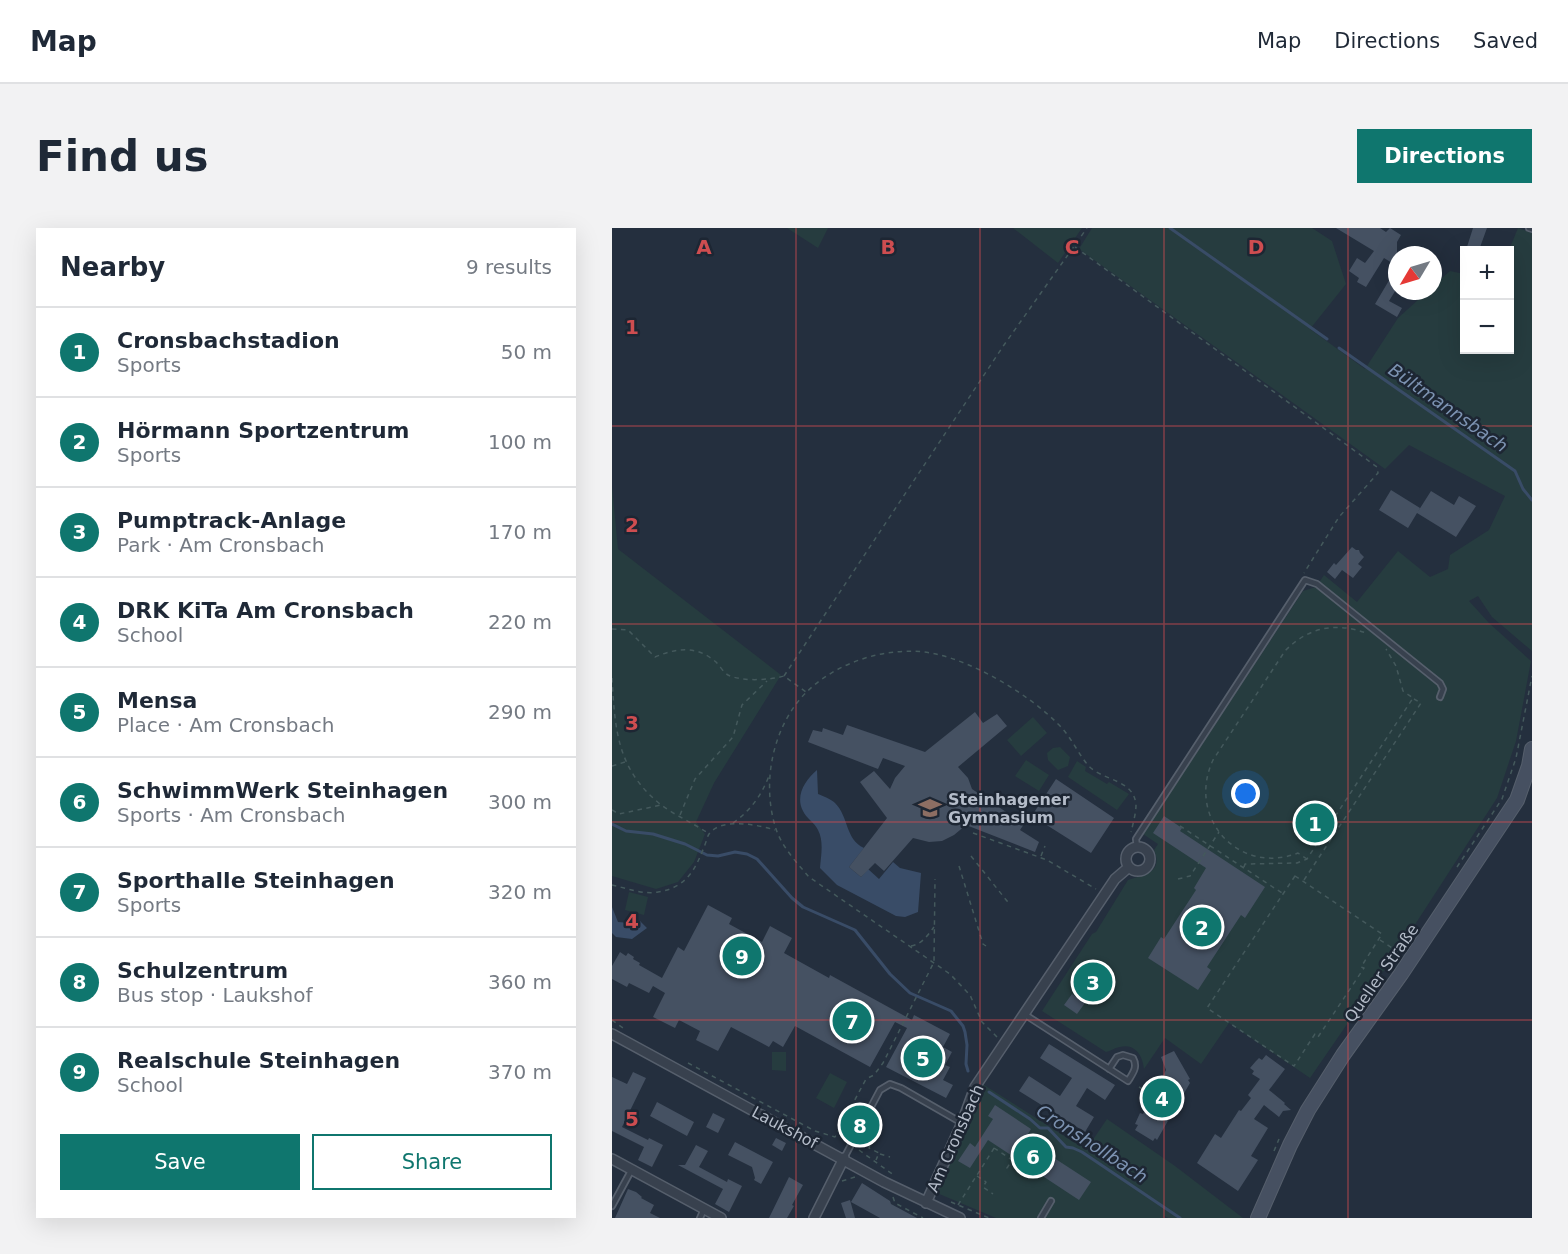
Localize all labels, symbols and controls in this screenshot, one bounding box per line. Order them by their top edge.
text: Map [30,25,97,58]
text: Map [1257,29,1301,53]
text: Directions [1334,29,1440,53]
text: Saved [1473,29,1538,53]
button: Directions [1357,129,1532,183]
text: Find us [36,132,209,181]
text: A [696,235,712,259]
text: B [880,235,896,259]
text: C [1065,235,1079,259]
text: D [1248,235,1264,259]
north arrow [1388,246,1442,300]
map controls [1460,246,1514,354]
button: + [1460,246,1514,300]
text: Nearby [60,252,165,282]
text: 9 results [466,255,552,279]
button: − [1460,300,1514,354]
text: 1 [625,315,639,339]
text: Cronsbachstadion [117,328,340,353]
text: 1 [73,340,86,364]
text: 50 m [501,340,552,364]
text: Sports [117,353,181,377]
water label: Bültmannsbach [1385,359,1512,456]
text: Hörmann Sportzentrum [117,418,410,443]
text: 2 [73,430,86,454]
text: 100 m [488,430,552,454]
text: Sports [117,443,181,467]
text: Pumptrack-Anlage [117,508,346,533]
text: 2 [625,513,639,537]
text: 3 [73,520,86,544]
text: 170 m [488,520,552,544]
text: Park · Am Cronsbach [117,533,325,557]
text: DRK KiTa Am Cronsbach [117,598,414,623]
text: 4 [73,610,86,634]
text: 220 m [488,610,552,634]
text: School [117,623,183,647]
text: Mensa [117,688,197,713]
text: 5 [73,700,86,724]
text: 290 m [488,700,552,724]
text: 3 [625,711,639,735]
text: Place · Am Cronsbach [117,713,334,737]
text: SchwimmWerk Steinhagen [117,778,448,803]
your location [1231,779,1260,808]
text: 6 [73,790,86,814]
text: 300 m [488,790,552,814]
place label: Steinhagener Gymnasium [948,790,1070,827]
school or university icon: Steinhagener Gymnasium [917,795,943,821]
pin: 1 [1296,800,1334,846]
text: Sports · Am Cronsbach [117,803,345,827]
text: Sporthalle Steinhagen [117,868,395,893]
text: 7 [73,880,86,904]
text: 320 m [488,880,552,904]
text: Sports [117,893,181,917]
pin: 2 [1182,904,1222,950]
text: 4 [625,909,639,933]
street label: Queller Straße [1340,920,1422,1026]
pin: 9 [722,934,762,978]
text: Schulzentrum [117,958,288,983]
pin: 3 [1074,960,1112,1005]
text: 8 [73,970,86,994]
text: 360 m [488,970,552,994]
text: Bus stop · Laukshof [117,983,312,1007]
pin: 7 [832,998,872,1044]
pin: 5 [904,1036,942,1080]
text: Realschule Steinhagen [117,1048,400,1073]
text: 9 [73,1060,86,1084]
text: 370 m [488,1060,552,1084]
text: School [117,1073,183,1097]
pin: 4 [1142,1076,1182,1120]
street label: Am Cronsbach [923,1081,988,1195]
water label: Cronshollbach [1033,1100,1152,1187]
street label: Laukshof [749,1102,821,1153]
pin: 8 [840,1102,880,1148]
text: 5 [625,1107,639,1131]
button: Save [60,1134,300,1190]
button: Share [312,1134,552,1190]
pin: 6 [1014,1134,1052,1178]

